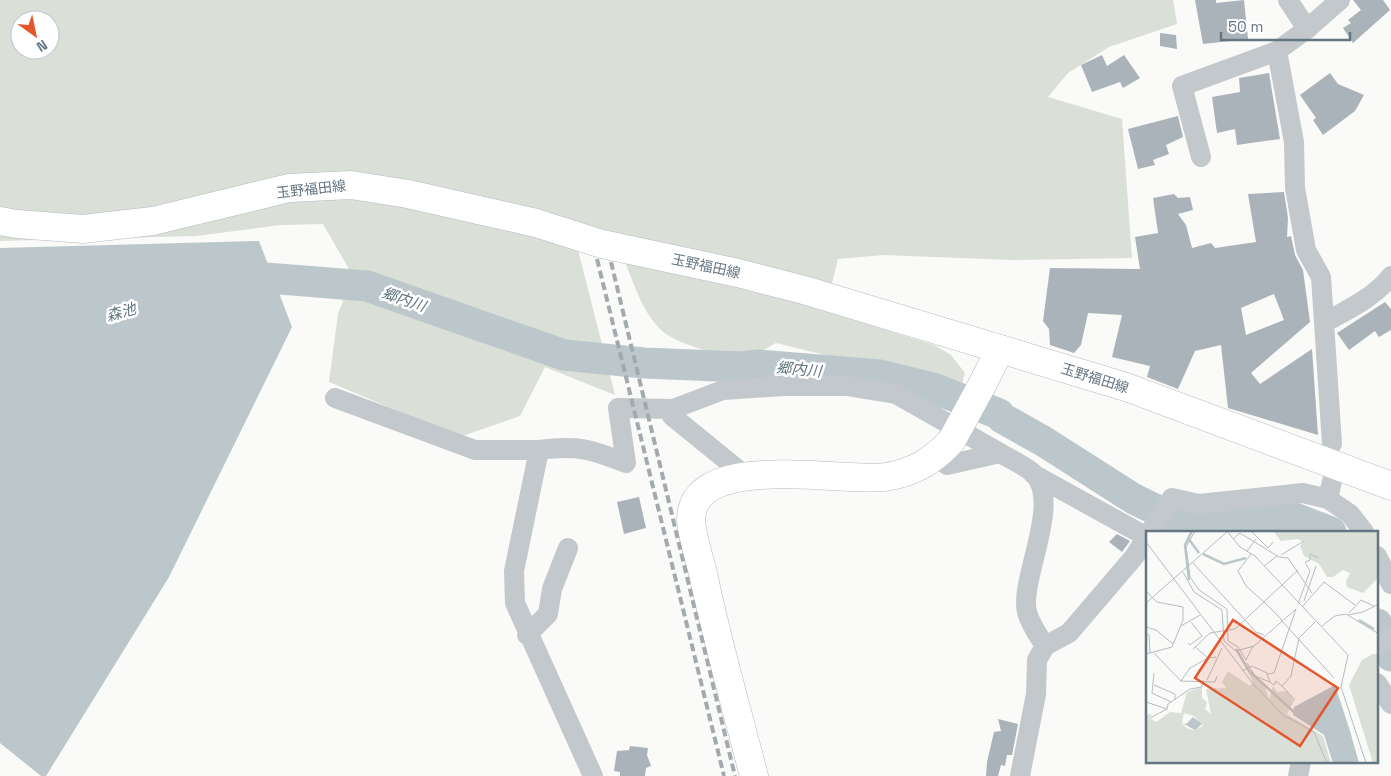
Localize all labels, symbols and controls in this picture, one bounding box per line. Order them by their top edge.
north arrow [10,10,60,60]
scale bar [1221,10,1350,42]
text: 50 m [1228,17,1263,36]
text: N [33,36,51,56]
street label: 玉野福田線 [275,176,347,202]
street label: 玉野福田線 [670,250,742,282]
water label: 郷内川 [380,283,430,316]
water label: 森池 [104,298,140,325]
water label: 郷内川 [776,358,824,381]
street label: 玉野福田線 [1059,359,1131,397]
inset map [1146,531,1378,764]

